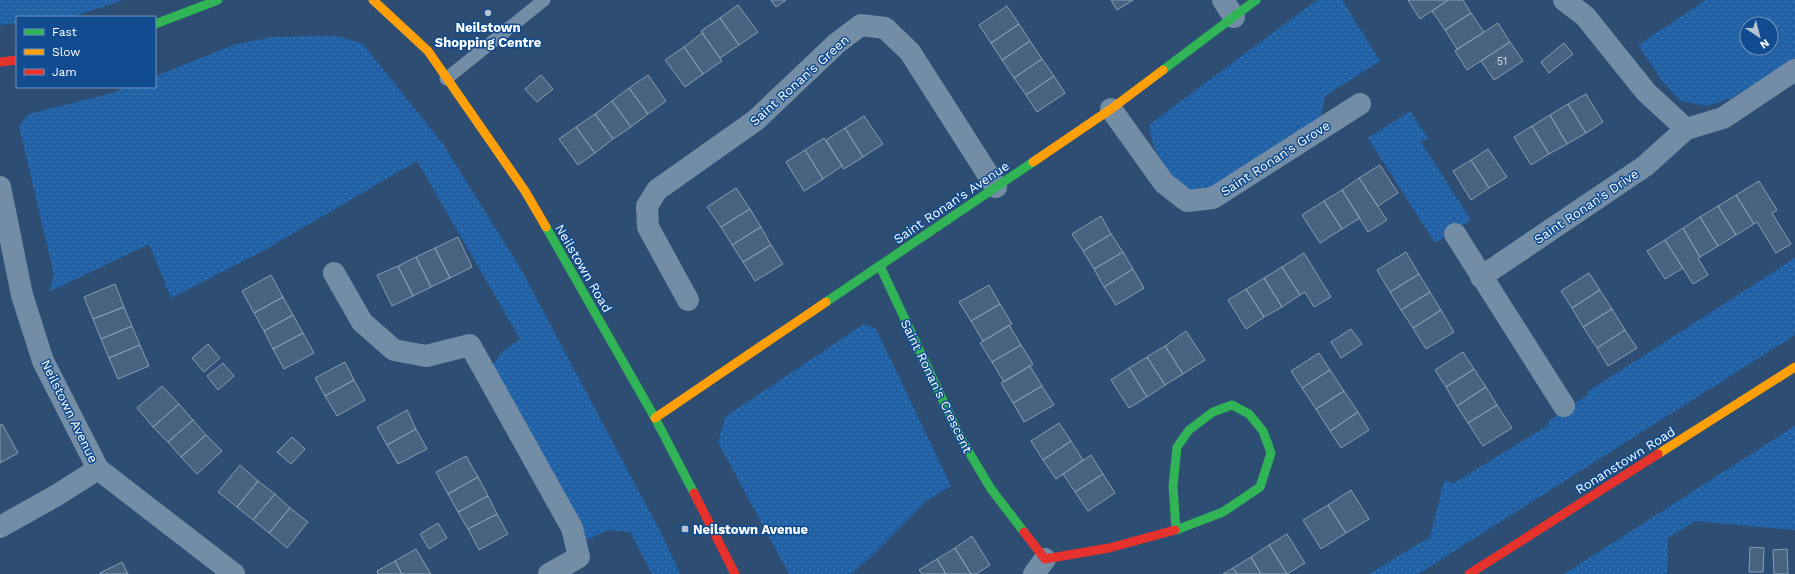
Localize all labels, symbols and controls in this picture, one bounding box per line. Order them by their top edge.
marker: Neilstown Shopping Centre [483,8,493,18]
legend [16,16,156,88]
north arrow [1739,16,1779,56]
place label: Neilstown Shopping Centre [435,20,542,50]
text: Fast [52,25,77,39]
street label: Saint Ronan's Green [747,32,852,129]
text: N [1757,36,1772,51]
text: Slow [52,45,80,59]
house number: 51 [1497,55,1507,68]
text: Jam [52,65,77,79]
street label: Saint Ronan's Grove [1218,118,1333,199]
street label: Saint Ronan's Avenue [891,158,1012,247]
street label: Saint Ronan's Drive [1531,166,1641,247]
street label: Neilstown Road [552,221,615,315]
street label: Saint Ronan's Crescent [898,317,976,456]
street label: Neilstown Avenue [38,357,101,465]
street label: Ronanstown Road [1573,424,1678,497]
place label: Neilstown Avenue [693,522,809,537]
marker: Neilstown Avenue [680,524,690,534]

